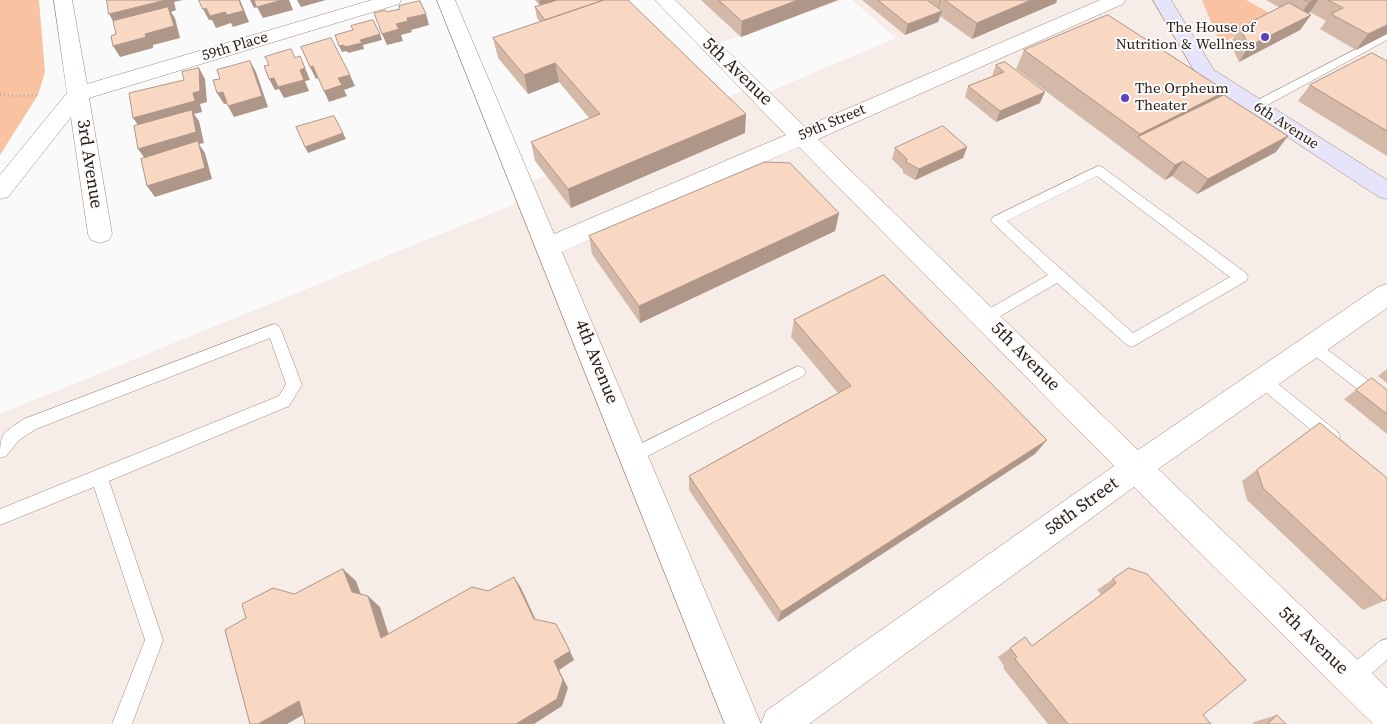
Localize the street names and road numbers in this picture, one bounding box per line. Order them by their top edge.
street label: 59th Place [200,28,270,66]
street label: 5th Avenue [698,33,776,111]
street label: 6th Avenue [1250,98,1322,154]
street label: 59th Street [796,101,868,145]
street label: 3rd Avenue [71,118,107,210]
street label: 4th Avenue [569,317,623,407]
street label: 5th Avenue [986,318,1064,396]
street label: 58th Street [1041,473,1123,541]
street label: 5th Avenue [1274,602,1352,680]

